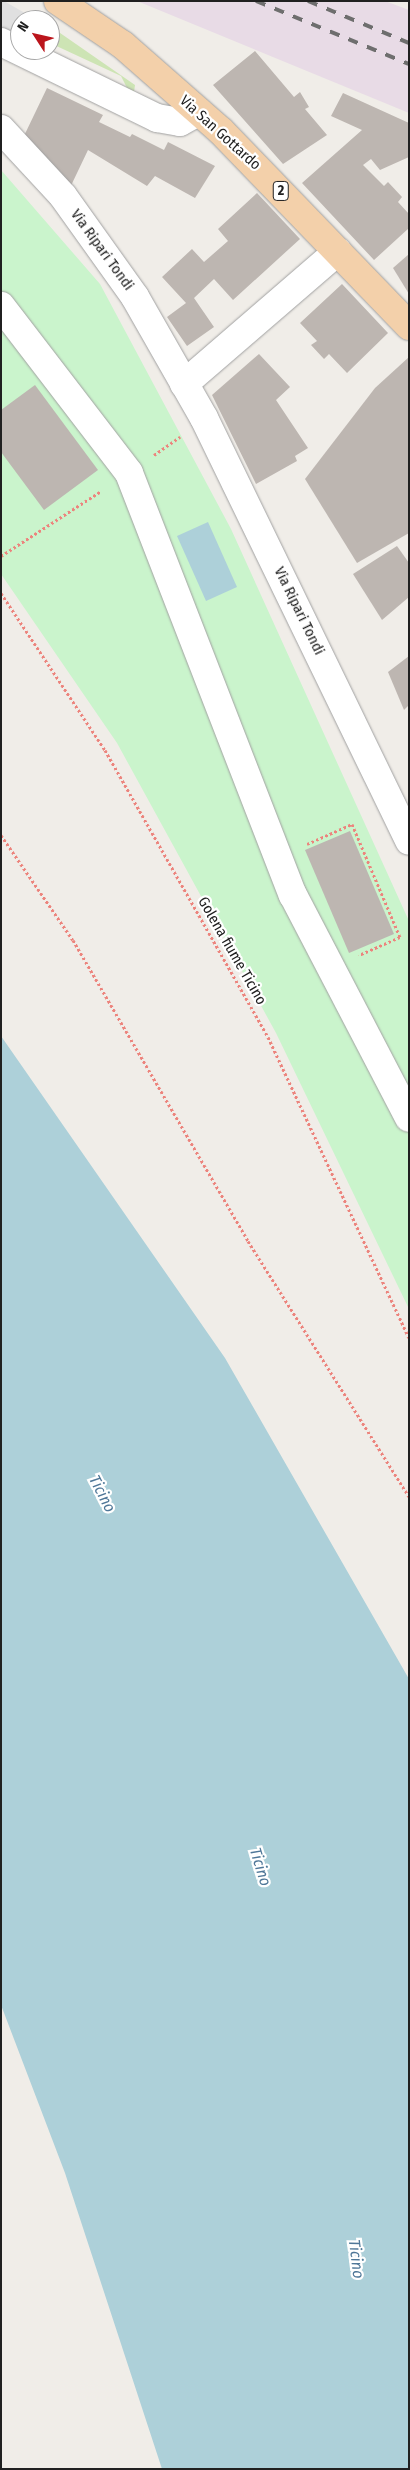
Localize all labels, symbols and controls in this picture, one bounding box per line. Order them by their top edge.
north arrow [10,10,60,60]
text: N [14,18,32,35]
street label: Via San Gottardo [176,92,264,174]
road number: 2 [272,180,290,202]
street label: Via Ripari Tondi [67,206,137,294]
street label: Via Ripari Tondi [270,564,328,658]
street label: Golena fiume Ticino [194,894,270,1008]
water label: Ticino [85,1472,119,1516]
water label: Ticino [245,1846,275,1888]
water label: Ticino [344,2238,368,2280]

